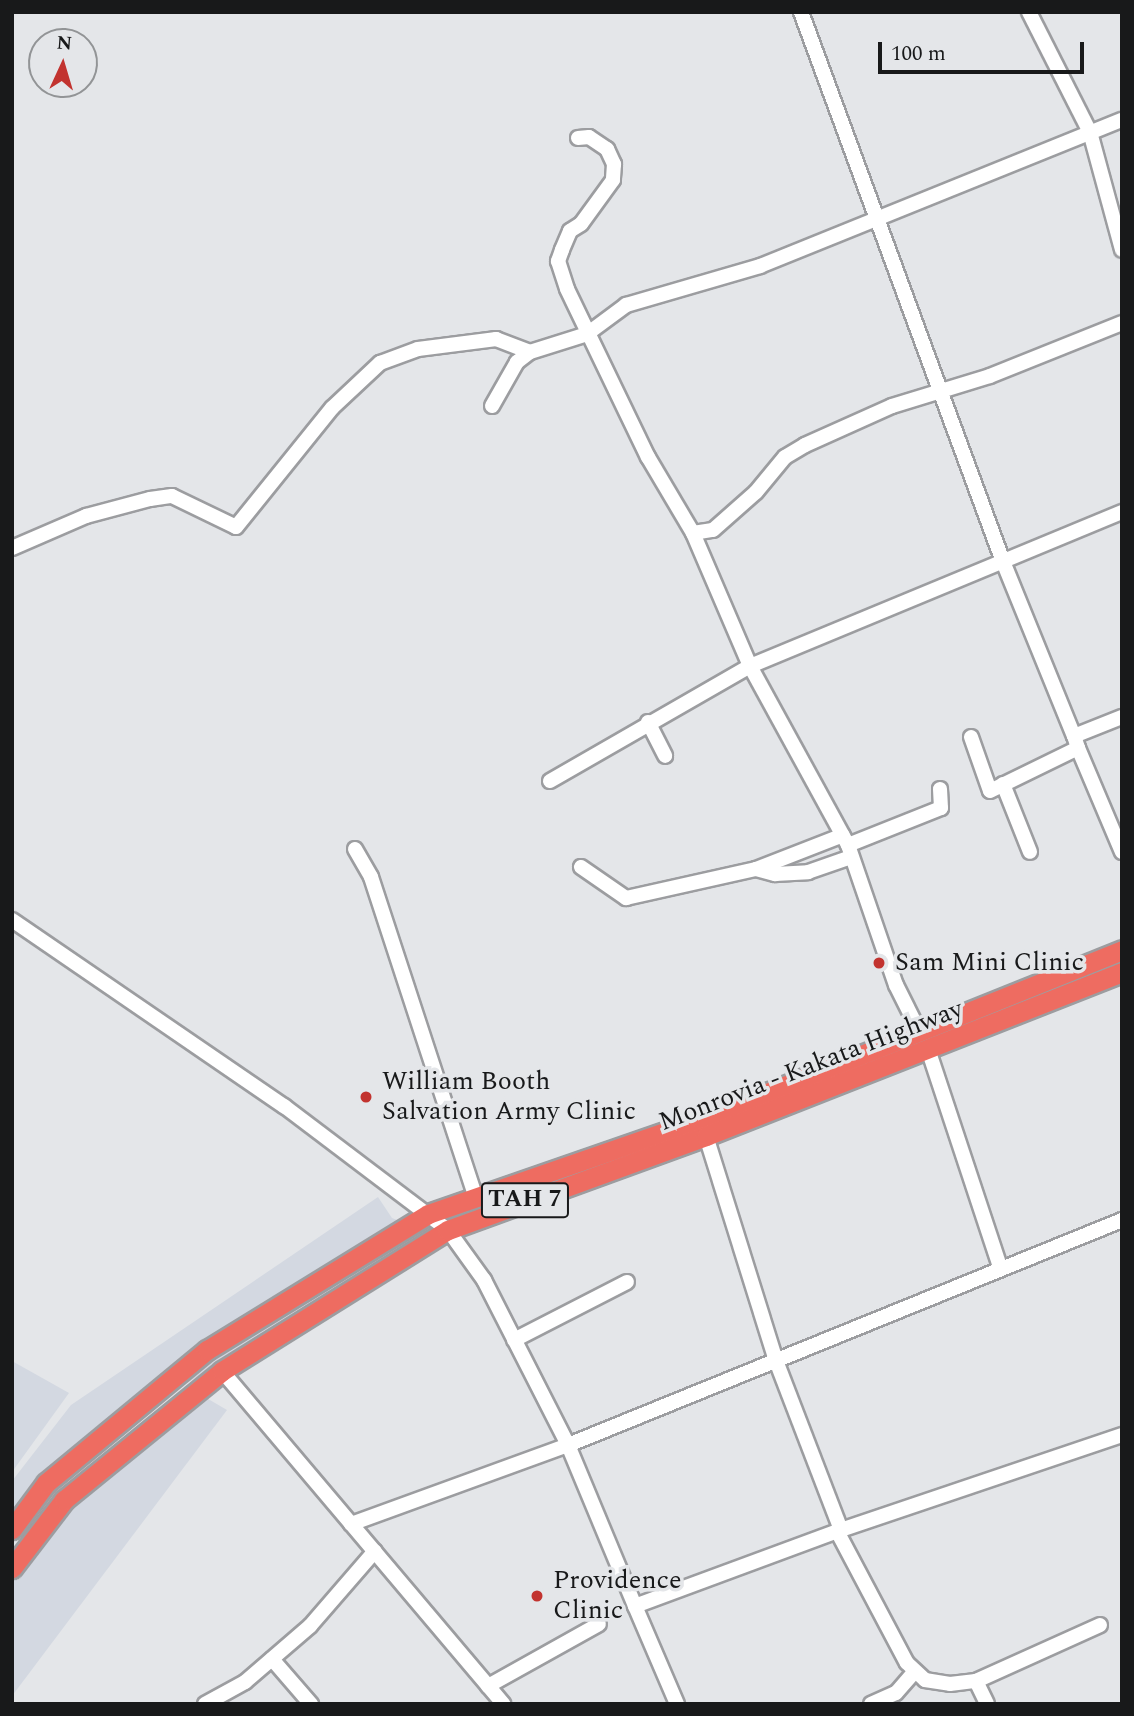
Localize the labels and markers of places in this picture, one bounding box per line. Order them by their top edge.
place label: Sam Mini Clinic [895,947,1084,979]
marker: Sam Mini Clinic [869,953,889,973]
place label: William Booth Salvation Army Clinic [382,1066,636,1128]
marker: William Booth Salvation Army Clinic [356,1087,376,1107]
place label: Providence Clinic [553,1565,682,1626]
marker: Providence Clinic [527,1586,547,1606]

